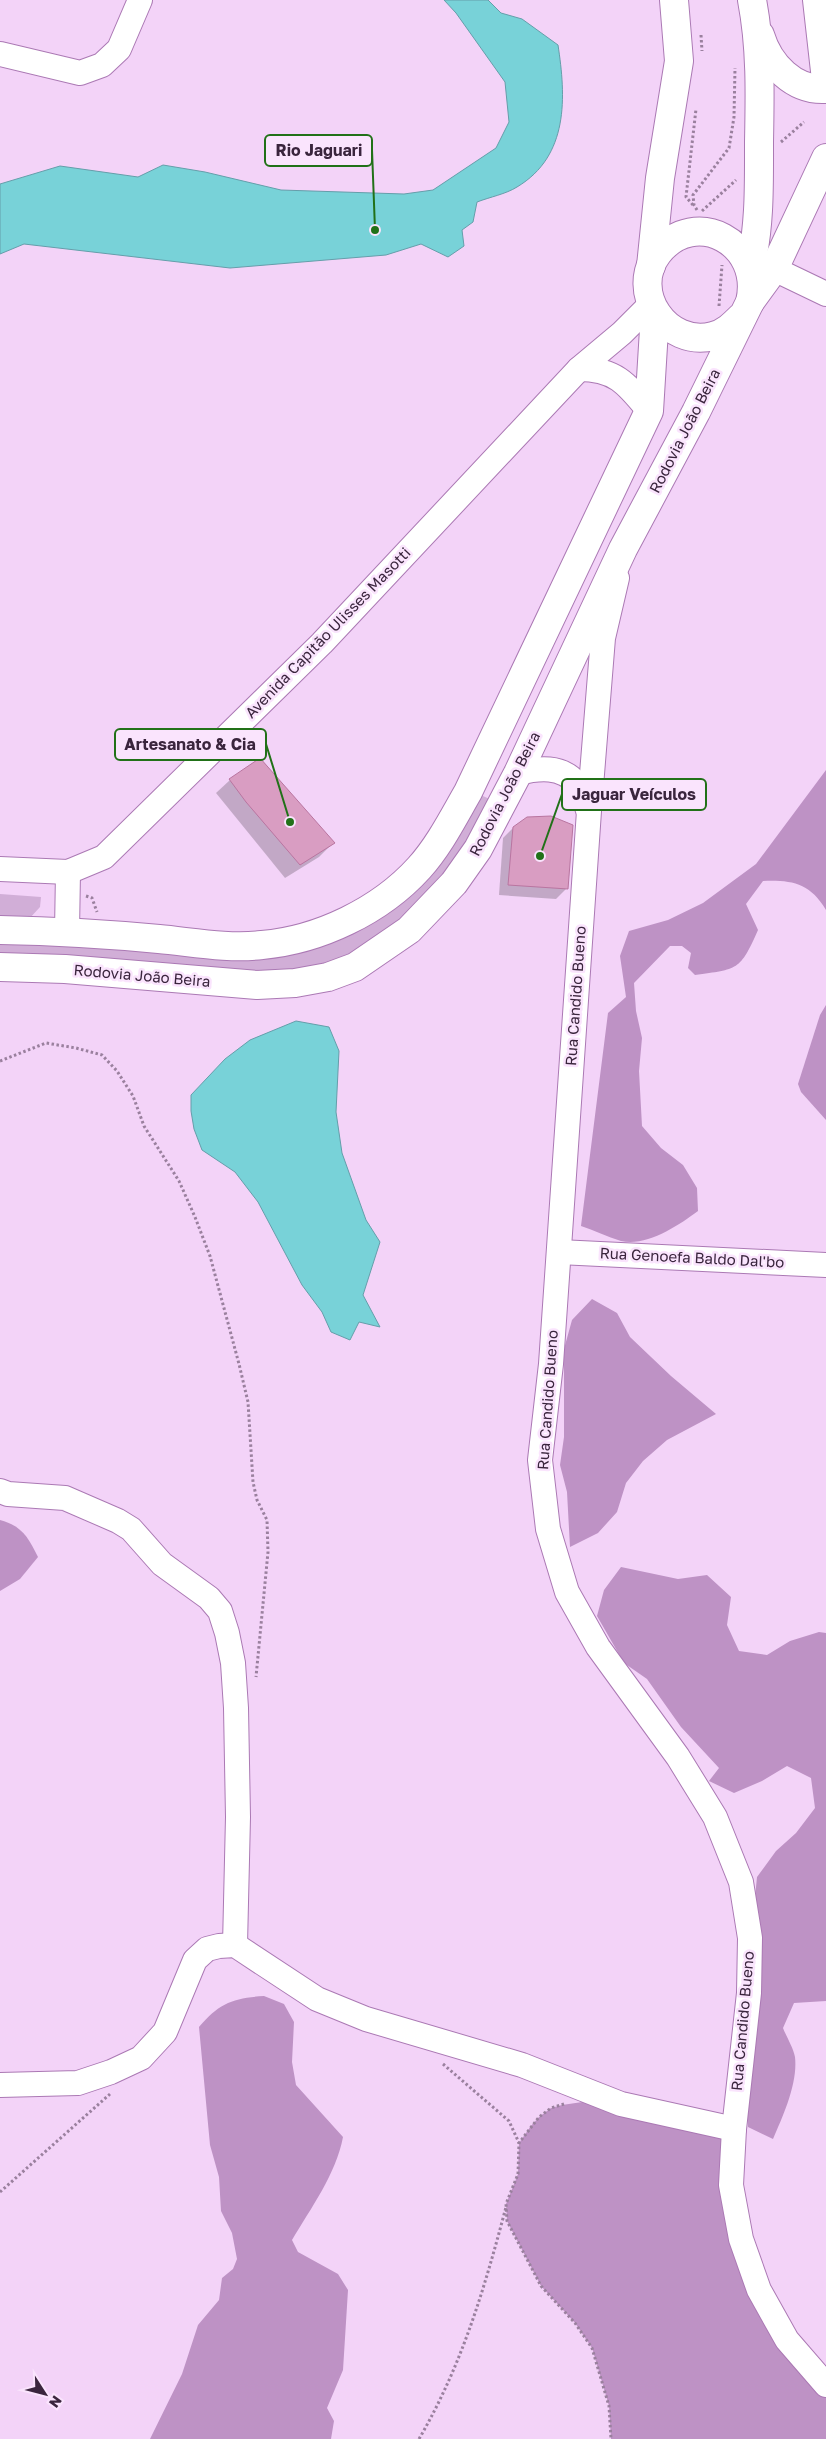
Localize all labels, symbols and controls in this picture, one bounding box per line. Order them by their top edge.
callout: Rio Jaguari [265,135,372,166]
text: Rio Jaguari [276,140,362,160]
street label: Rodovia João Beira [645,365,723,496]
street label: Avenida Capitão Ulisses Masotti [241,543,414,721]
street label: Rodovia João Beira [465,728,543,859]
callout: Artesanato & Cia [115,729,266,760]
text: Artesanato & Cia [124,734,256,754]
callout: Jaguar Veículos [562,779,706,810]
text: Jaguar Veículos [572,784,696,804]
street label: Rua Candido Bueno [561,925,589,1067]
street label: Rodovia João Beira [73,960,211,990]
street label: Rua Genoefa Baldo Dal'bo [599,1243,785,1271]
street label: Rua Candido Bueno [533,1329,561,1471]
street label: Rua Candido Bueno [727,1950,757,2092]
north arrow [20,2369,70,2419]
text: N [46,2393,66,2411]

